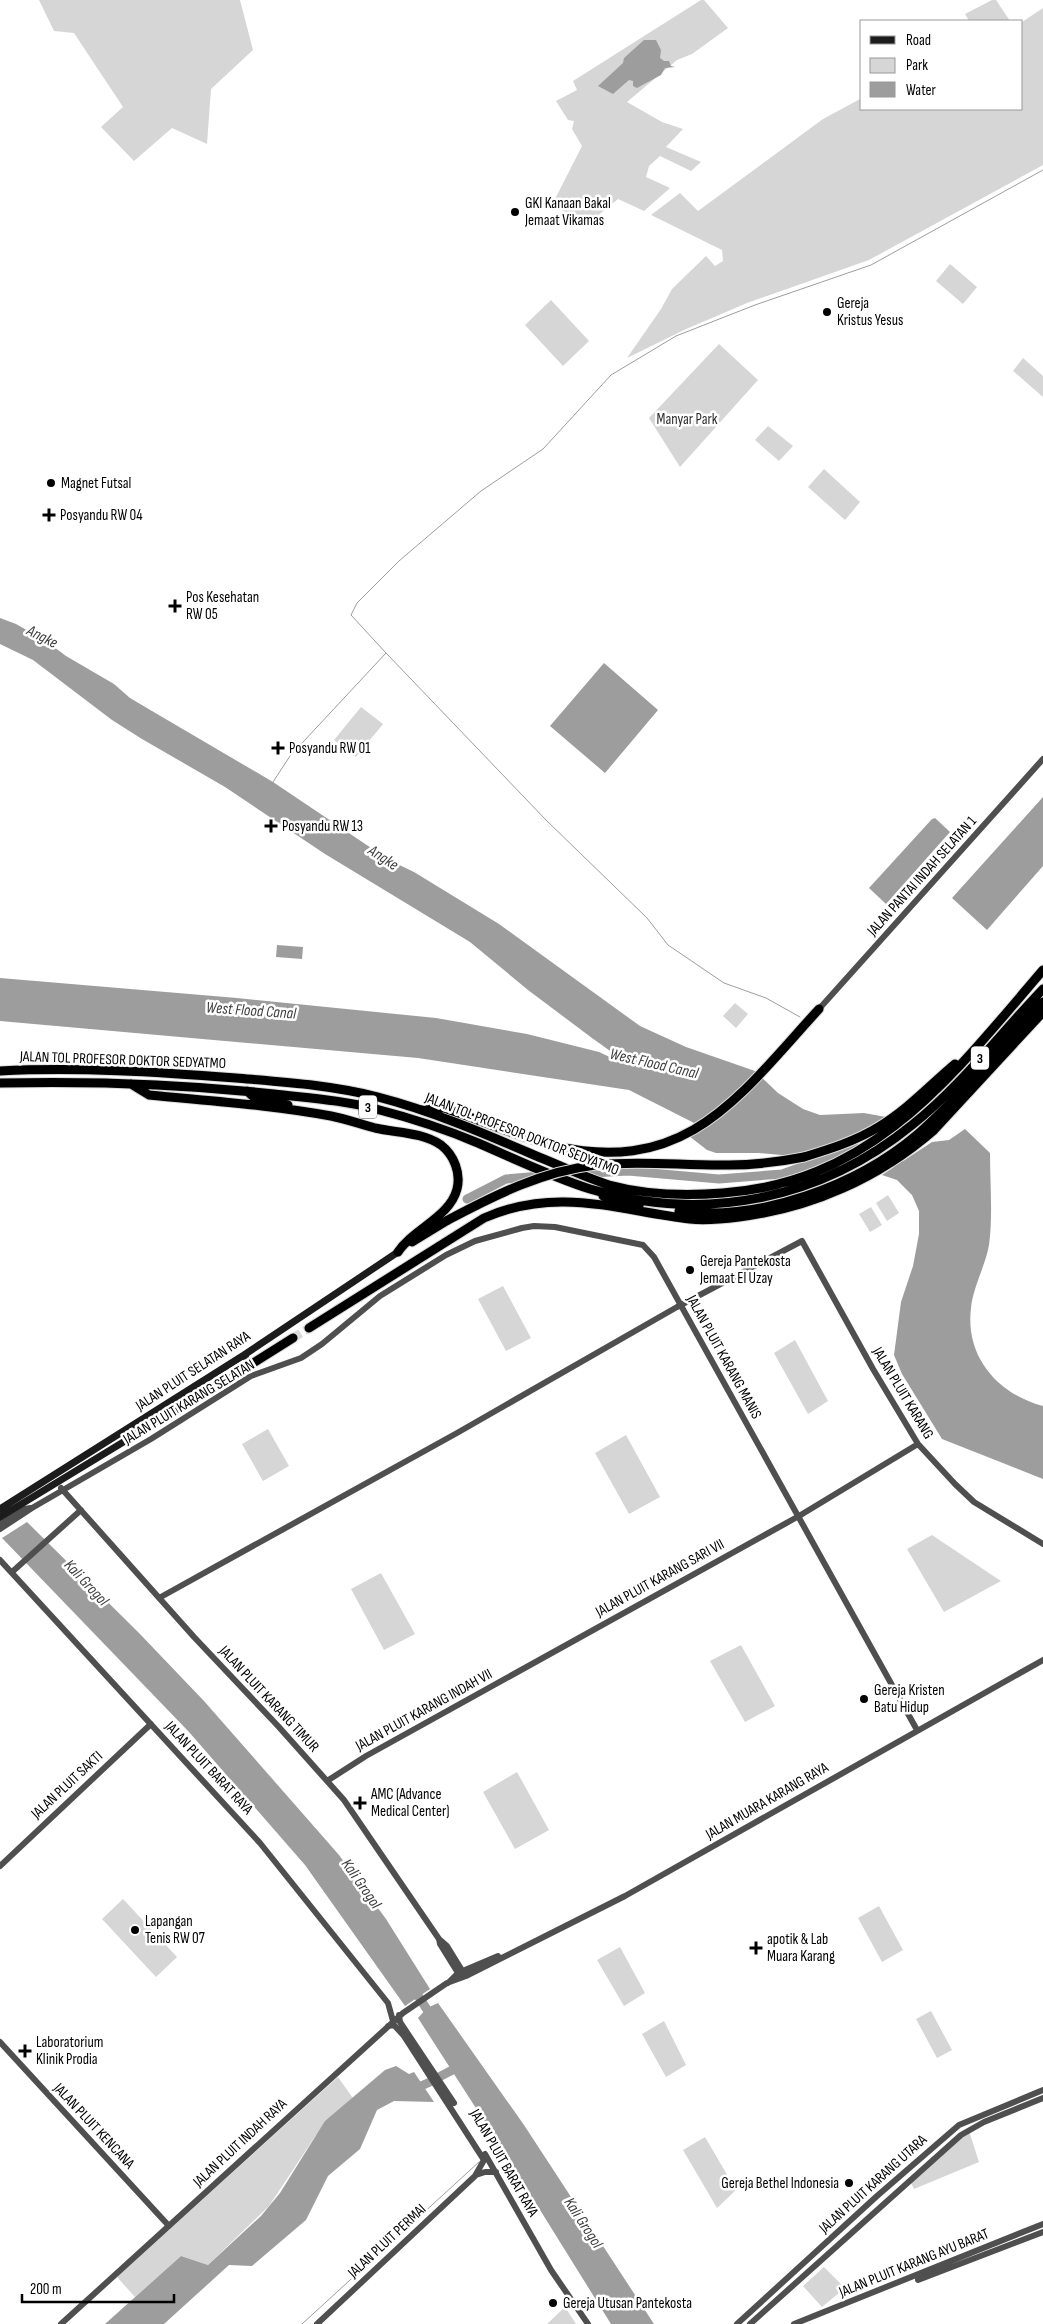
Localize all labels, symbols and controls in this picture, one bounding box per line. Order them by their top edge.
legend [860,20,1023,110]
text: Road [906,31,931,50]
text: Park [906,56,928,75]
text: Water [906,81,937,100]
place label: GKI Kanaan Bakal Jemaat Vikamas [524,194,611,230]
marker: GKI Kanaan Bakal Jemaat Vikamas [509,206,521,218]
place label: Gereja Kristus Yesus [837,294,903,330]
marker: Gereja Kristus Yesus [821,306,833,318]
park label: Manyar Park [656,410,718,429]
place label: Magnet Futsal [61,474,131,493]
marker: Magnet Futsal [45,477,57,489]
place label: Posyandu RW 04 [60,506,143,525]
marker: Posyandu RW 04 [42,508,56,522]
place label: Pos Kesehatan RW 05 [186,588,259,624]
marker: Pos Kesehatan RW 05 [168,599,182,613]
water label: Angke [22,621,61,653]
place label: Posyandu RW 01 [289,739,371,758]
marker: Posyandu RW 01 [271,741,285,755]
street label: JALAN PANTAI INDAH SELATAN 1 [863,812,981,941]
place label: Posyandu RW 13 [282,817,363,836]
marker: Posyandu RW 13 [264,819,278,833]
water label: Angke [363,841,402,875]
water label: West Flood Canal [205,998,298,1024]
water label: West Flood Canal [608,1045,701,1084]
road number: 3 [971,1046,989,1070]
street label: JALAN TOL PROFESOR DOKTOR SEDYATMO [19,1047,226,1073]
street label: JALAN TOL PROFESOR DOKTOR SEDYATMO [421,1088,622,1180]
road number: 3 [359,1096,377,1118]
place label: Gereja Pantekosta Jemaat El Uzay [699,1252,791,1288]
marker: Gereja Pantekosta Jemaat El Uzay [684,1264,696,1276]
street label: JALAN PLUIT KARANG MANIS [682,1291,766,1422]
street label: JALAN PLUIT SELATAN RAYA [131,1327,254,1416]
street label: JALAN PLUIT KARANG [868,1343,938,1442]
street label: JALAN PLUIT KARANG SELATAN [119,1355,258,1449]
street label: JALAN PLUIT KARANG SARI VII [591,1535,728,1622]
water label: Kali Grogol [60,1556,113,1611]
street label: JALAN PLUIT KARANG TIMUR [214,1641,323,1756]
street label: JALAN PLUIT KARANG INDAH VII [351,1665,496,1756]
place label: Gereja Kristen Batu Hidup [874,1681,945,1717]
marker: Gereja Kristen Batu Hidup [858,1693,870,1705]
street label: JALAN PLUIT BARAT RAYA [160,1717,258,1819]
street label: JALAN PLUIT SAKTI [27,1747,107,1824]
street label: JALAN MUARA KARANG RAYA [701,1758,832,1844]
place label: AMC (Advance Medical Center) [370,1785,449,1821]
marker: AMC (Advance Medical Center) [353,1796,367,1810]
water label: Kali Grogol [337,1855,386,1913]
place label: Lapangan Tenis RW 07 [145,1912,205,1948]
marker: Lapangan Tenis RW 07 [129,1924,141,1936]
place label: apotik & Lab Muara Karang [767,1930,835,1966]
marker: apotik & Lab Muara Karang [749,1941,763,1955]
place label: Laboratorium Klinik Prodia [36,2033,103,2069]
marker: Laboratorium Klinik Prodia [18,2044,32,2058]
street label: JALAN PLUIT KENCANA [49,2078,139,2173]
street label: JALAN PLUIT INDAH RAYA [188,2094,291,2192]
street label: JALAN PLUIT BARAT RAYA [465,2105,543,2221]
street label: JALAN PLUIT KARANG UTARA [814,2130,931,2238]
place label: Gereja Bethel Indonesia [721,2174,839,2193]
marker: Gereja Bethel Indonesia [843,2177,855,2189]
water label: Kali Grogol [560,2194,607,2253]
street label: JALAN PLUIT PERMAI [343,2200,430,2283]
street label: JALAN PLUIT KARANG AYU BARAT [835,2224,992,2302]
scale bar [22,2272,175,2304]
text: 200 m [30,2280,62,2299]
place label: Gereja Utusan Pantekosta [563,2294,692,2313]
marker: Gereja Utusan Pantekosta [547,2297,559,2309]

